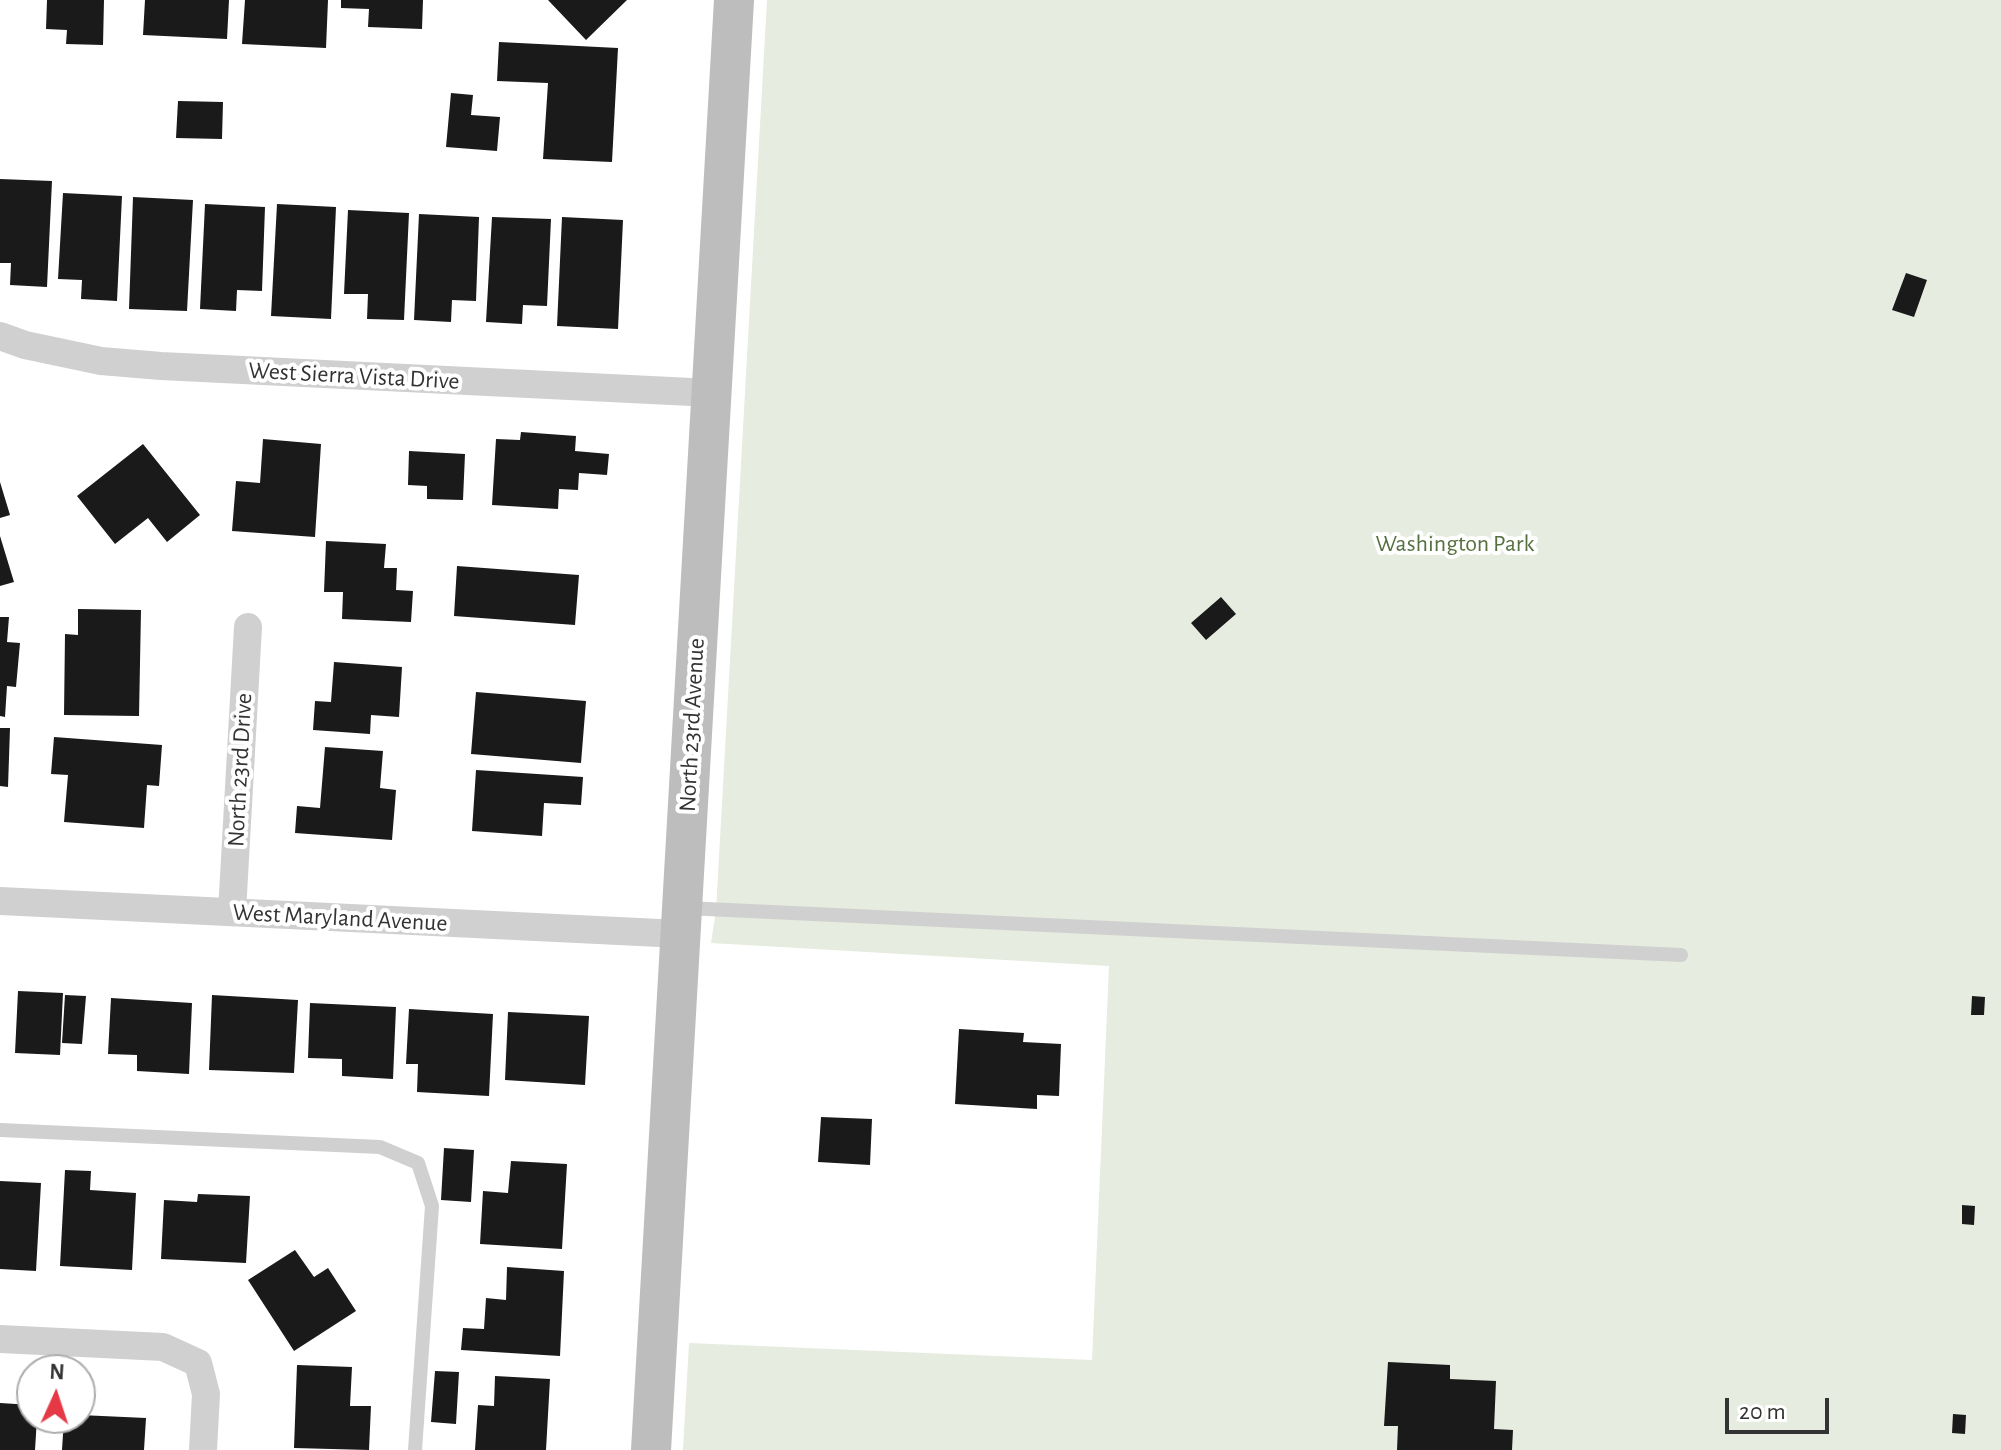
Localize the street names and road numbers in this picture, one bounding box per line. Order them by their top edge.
street label: West Sierra Vista Drive [248,356,460,396]
street label: North 23rd Avenue [673,637,711,813]
street label: North 23rd Drive [222,692,258,848]
street label: West Maryland Avenue [232,898,448,938]

